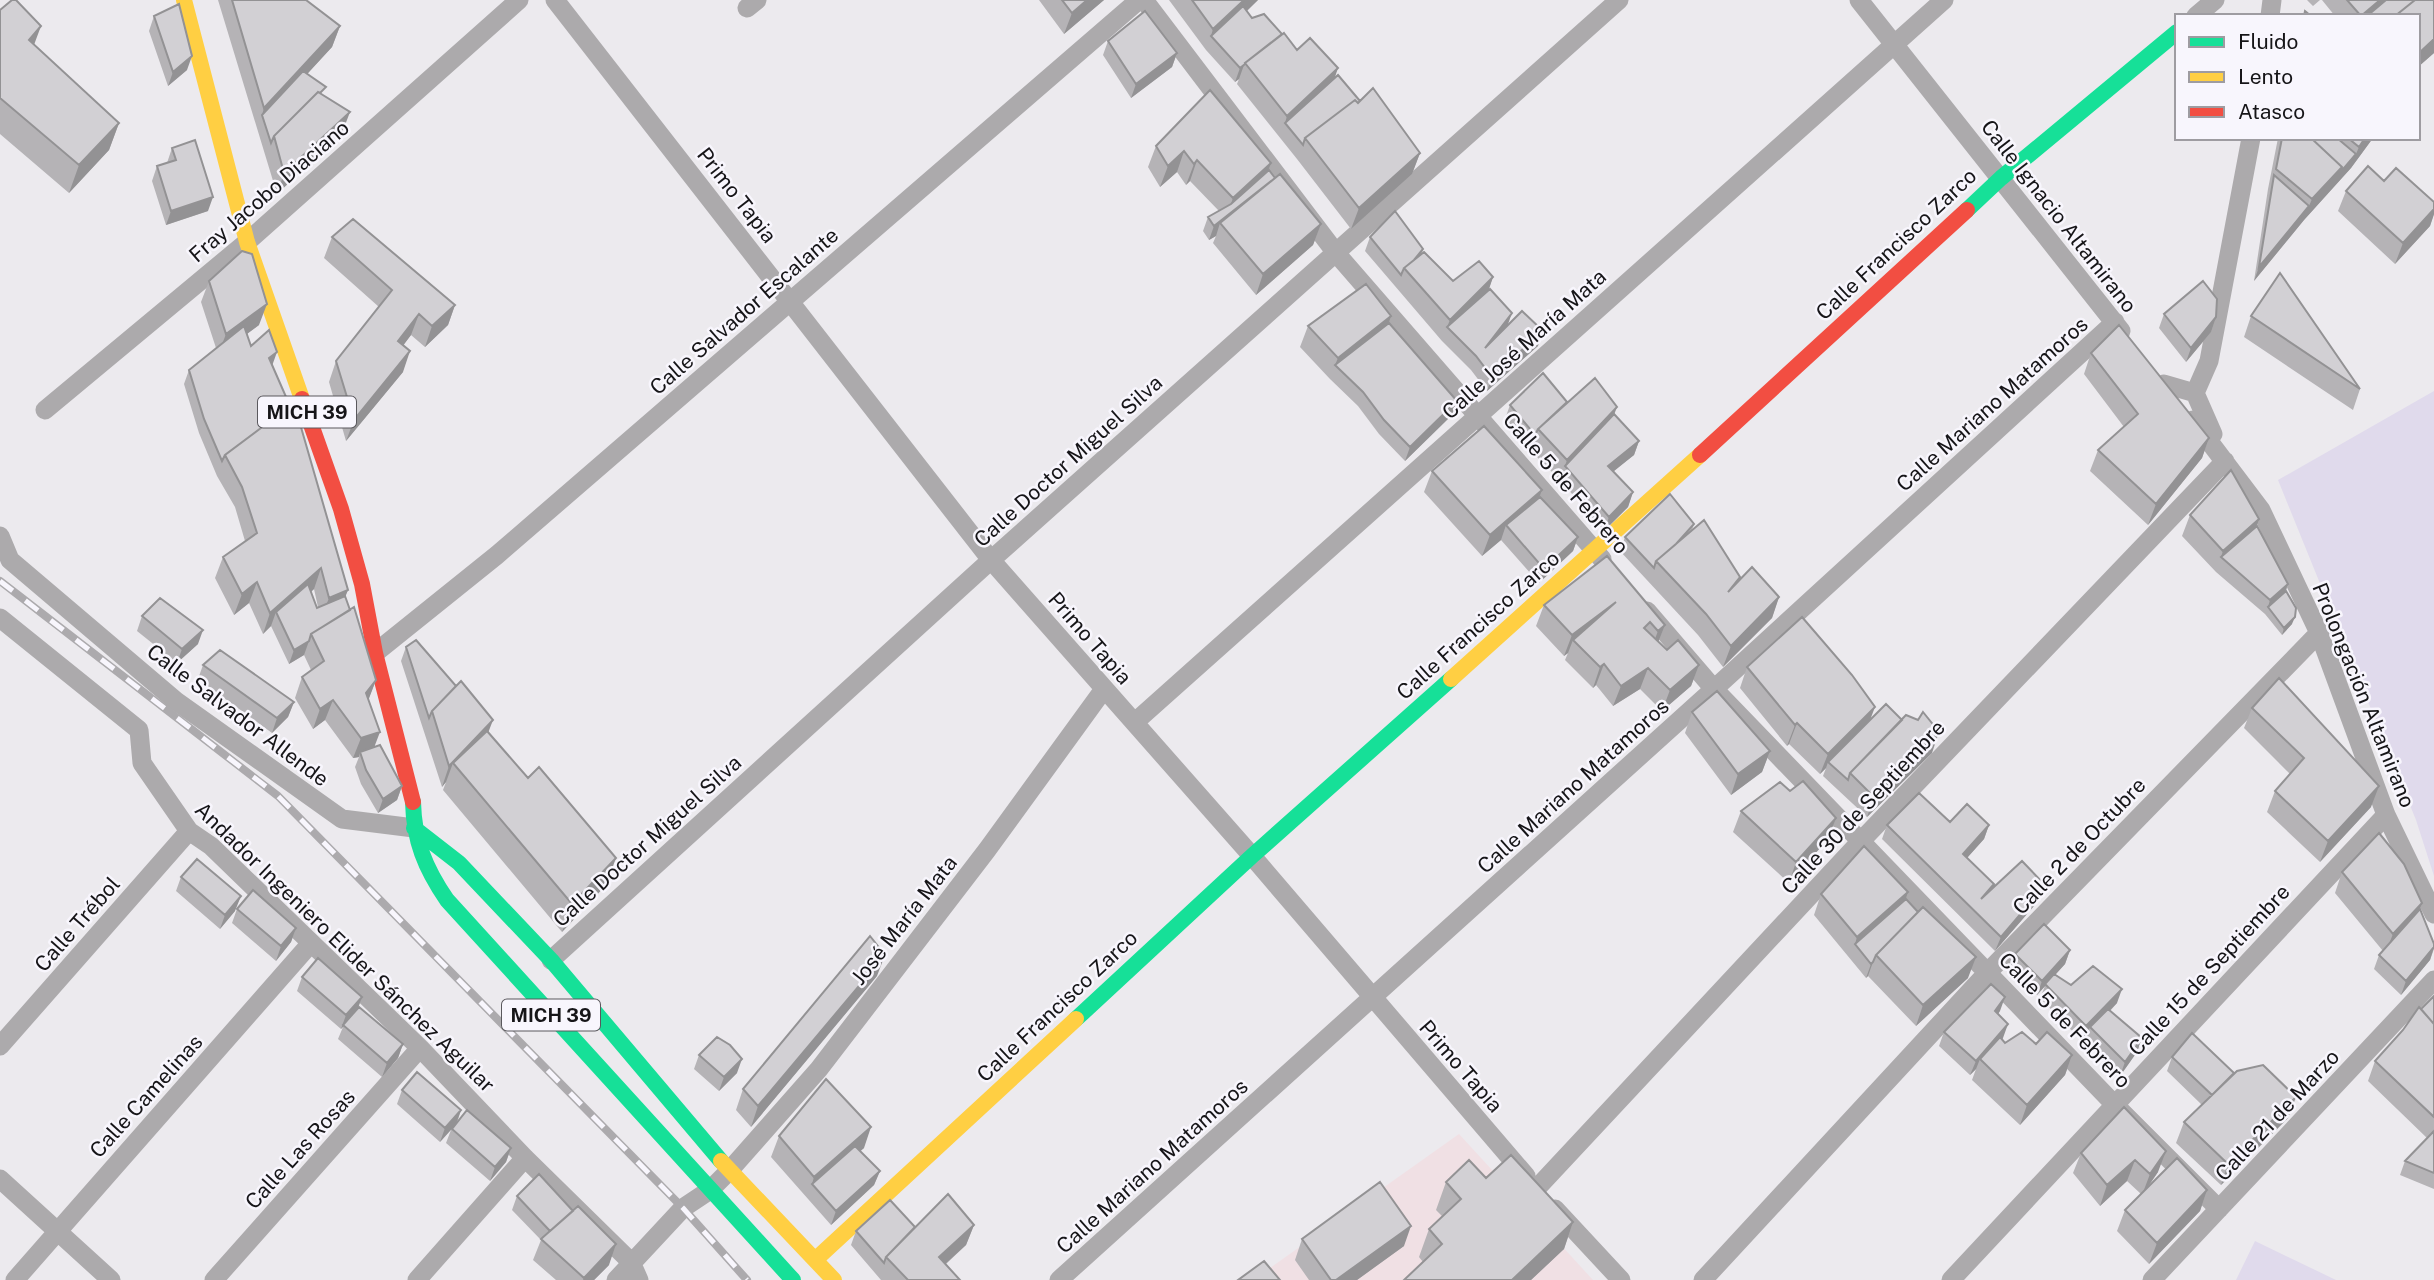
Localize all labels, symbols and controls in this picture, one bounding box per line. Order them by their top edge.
legend [2175,14,2420,140]
text: Fluido [2238,29,2298,54]
text: Lento [2238,64,2293,89]
text: Atasco [2238,99,2305,124]
street label: Fray Jacobo Diaciano [184,115,354,267]
street label: Calle Ignacio Altamirano [1976,115,2142,317]
street label: Primo Tapia [692,142,782,248]
street label: Calle Francisco Zarco [1811,163,1981,325]
street label: Calle Salvador Escalante [645,222,843,400]
street label: Calle José María Mata [1437,264,1611,424]
street label: Calle Mariano Matamoros [1891,312,2093,496]
street label: Calle Doctor Miguel Silva [969,370,1167,552]
road number: MICH 39 [258,396,356,428]
street label: Calle 5 de Febrero [1498,407,1634,559]
street label: Calle Francisco Zarco [1391,545,1565,705]
street label: Prolongación Altamirano [2307,579,2421,811]
street label: Primo Tapia [1043,587,1137,689]
street label: Calle Salvador Allende [142,638,334,792]
street label: Calle Mariano Matamoros [1472,694,1674,878]
street label: Calle 30 de Septiembre [1776,715,1950,899]
street label: Calle Doctor Miguel Silva [548,750,746,932]
street label: Calle 2 de Octubre [2007,772,2151,920]
street label: Andador Ingeniero Elider Sánchez Aguilar [190,797,500,1097]
street label: José María Mata [846,850,962,990]
street label: Calle Trébol [29,872,125,976]
street label: Calle 15 de Septiembre [2123,879,2295,1061]
street label: Calle Francisco Zarco [972,925,1142,1087]
street label: Calle 5 de Febrero [1994,947,2136,1093]
road number: MICH 39 [502,1000,600,1030]
street label: Primo Tapia [1414,1015,1508,1117]
street label: Calle Camelinas [84,1029,208,1163]
street label: Calle 21 de Marzo [2210,1044,2344,1186]
street label: Calle Mariano Matamoros [1051,1074,1253,1258]
street label: Calle Las Rosas [240,1084,360,1214]

